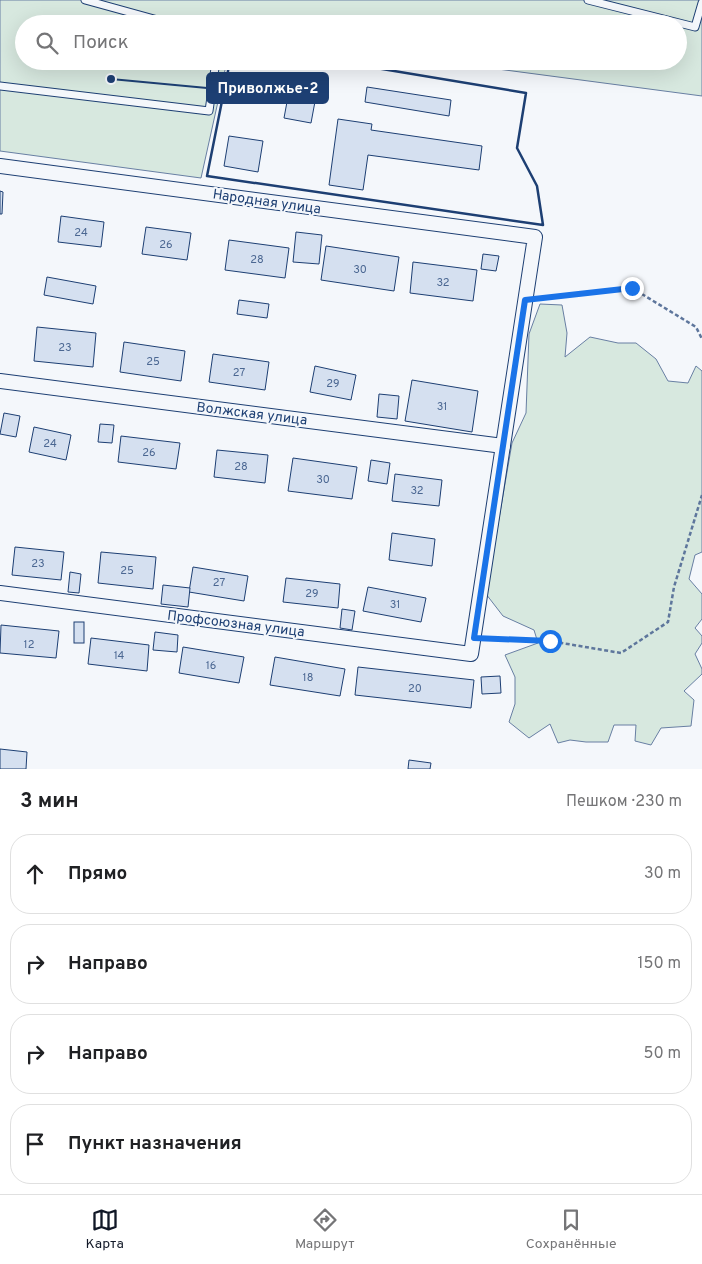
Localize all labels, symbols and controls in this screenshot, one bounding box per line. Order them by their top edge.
search box [15,15,687,70]
icon: search [33,29,61,57]
text: Поиск [73,31,129,55]
callout: Приволжье-2 [207,73,328,103]
text: Приволжье-2 [218,80,318,99]
street label: Народная улица [211,186,322,219]
house number: 24 [74,226,88,240]
house number: 26 [159,238,173,252]
house number: 28 [250,253,264,267]
house number: 30 [353,263,367,277]
house number: 32 [436,276,450,290]
route end [621,277,644,300]
house number: 23 [58,341,72,355]
house number: 25 [146,355,160,369]
house number: 27 [233,366,245,380]
house number: 29 [326,377,340,391]
street label: Волжская улица [195,399,308,430]
house number: 31 [437,400,447,414]
house number: 24 [43,437,57,451]
house number: 26 [142,446,156,460]
house number: 28 [234,460,248,474]
house number: 30 [316,473,330,487]
house number: 32 [410,484,424,498]
house number: 23 [31,557,45,571]
house number: 25 [120,564,134,578]
house number: 27 [213,576,225,590]
house number: 29 [305,587,319,601]
house number: 31 [390,598,400,612]
street label: Профсоюзная улица [166,608,306,641]
route start [539,630,562,653]
house number: 12 [24,638,34,652]
house number: 14 [114,649,125,663]
house number: 16 [206,659,216,673]
house number: 18 [303,671,313,685]
house number: 20 [408,682,422,696]
text: 3 мин [20,788,79,815]
text: Пешком · 230 m [566,792,682,812]
icon: ahead [21,860,49,888]
text: Прямо [68,862,127,886]
text: 30 m [644,864,681,884]
icon: right [21,950,49,978]
text: Направо [68,952,148,976]
text: 150 m [638,954,681,974]
icon: right [21,1040,49,1068]
text: Направо [68,1042,148,1066]
text: 50 m [644,1044,681,1064]
icon: arrive [21,1130,49,1158]
text: Пункт назначения [68,1132,242,1156]
tab: Карта [86,1206,124,1253]
tab: Маршрут [295,1206,355,1253]
tab: Сохранённые [526,1206,616,1253]

